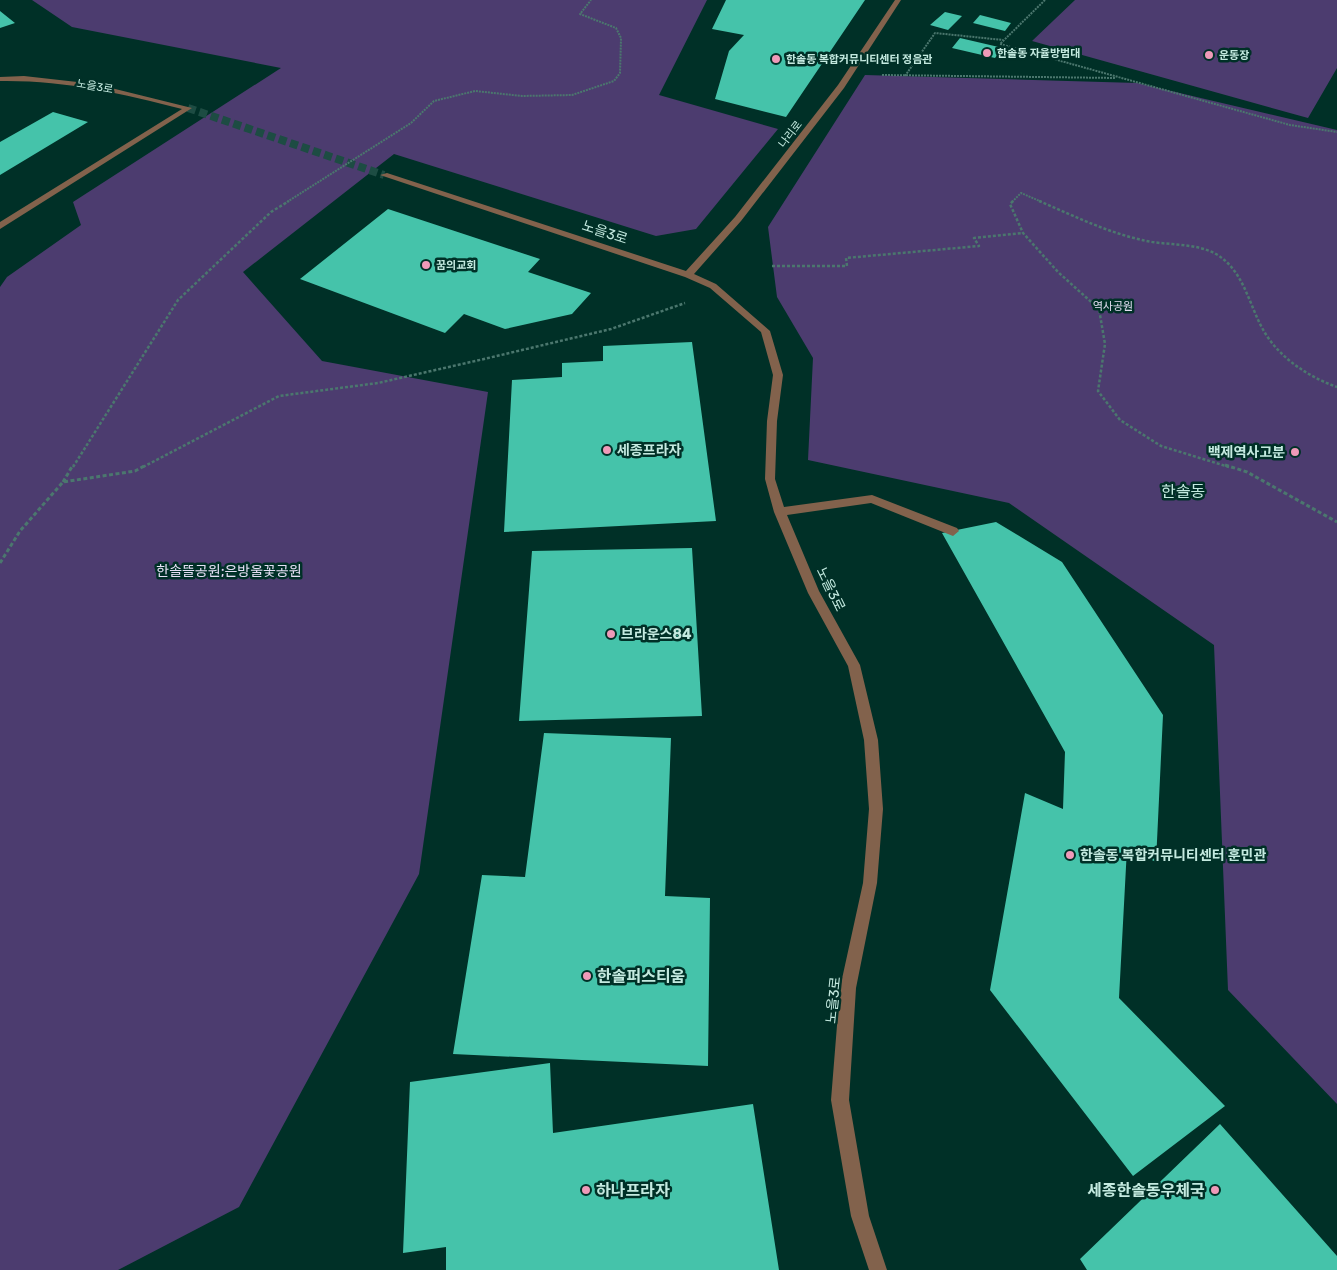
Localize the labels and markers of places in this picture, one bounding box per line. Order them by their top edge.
marker: 한솔동 자율방범대 [981,47,993,59]
place label: 한솔동 자율방범대 [997,47,1080,60]
marker: 운동장 [1203,49,1215,61]
place label: 운동장 [1219,49,1249,62]
marker: 한솔동 복합커뮤니티센터 정음관 [770,53,782,65]
place label: 한솔동 복합커뮤니티센터 정음관 [786,53,932,66]
marker: 꿈의교회 [420,259,432,271]
place label: 꿈의교회 [436,259,476,272]
place label: 세종프라자 [617,442,682,459]
marker: 세종프라자 [601,444,613,456]
place label: 백제역사고분 [1208,444,1285,461]
marker: 백제역사고분 [1289,446,1301,458]
place label: 브라운스84 [621,626,692,643]
marker: 브라운스84 [605,628,617,640]
place label: 한솔동 복합커뮤니티센터 훈민관 [1080,847,1266,864]
marker: 한솔동 복합커뮤니티센터 훈민관 [1064,849,1076,861]
place label: 한솔퍼스티움 [597,967,685,986]
marker: 한솔퍼스티움 [581,970,593,982]
place label: 하나프라자 [596,1181,670,1200]
place label: 세종한솔동우체국 [1087,1181,1205,1200]
marker: 하나프라자 [580,1184,592,1196]
marker: 세종한솔동우체국 [1209,1184,1221,1196]

